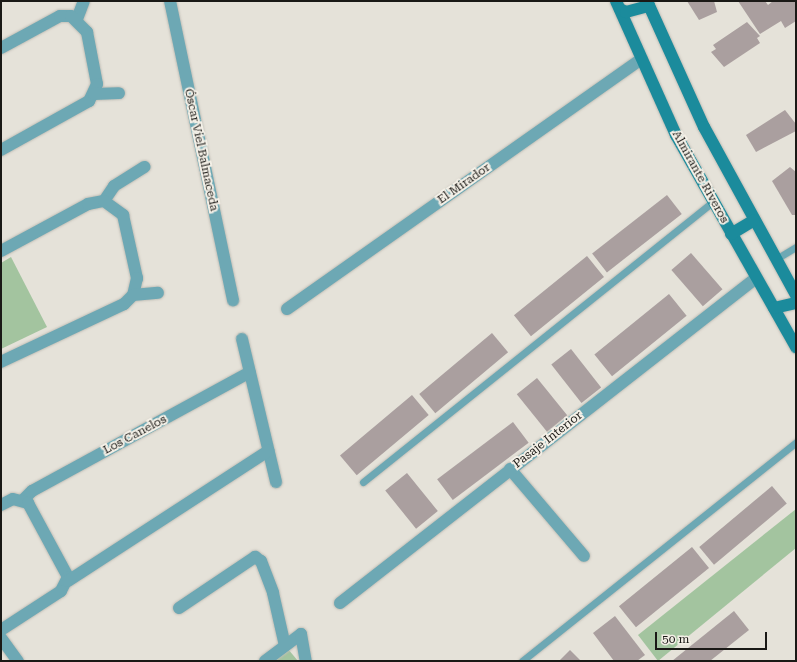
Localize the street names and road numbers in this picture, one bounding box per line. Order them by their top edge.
street label: Óscar Viel Balmaceda [181,87,221,213]
street label: Almirante Riveros [669,128,731,226]
street label: El Mirador [435,161,493,207]
street label: Pasaje Interior [511,409,585,471]
street label: Los Canelos [101,412,169,458]

